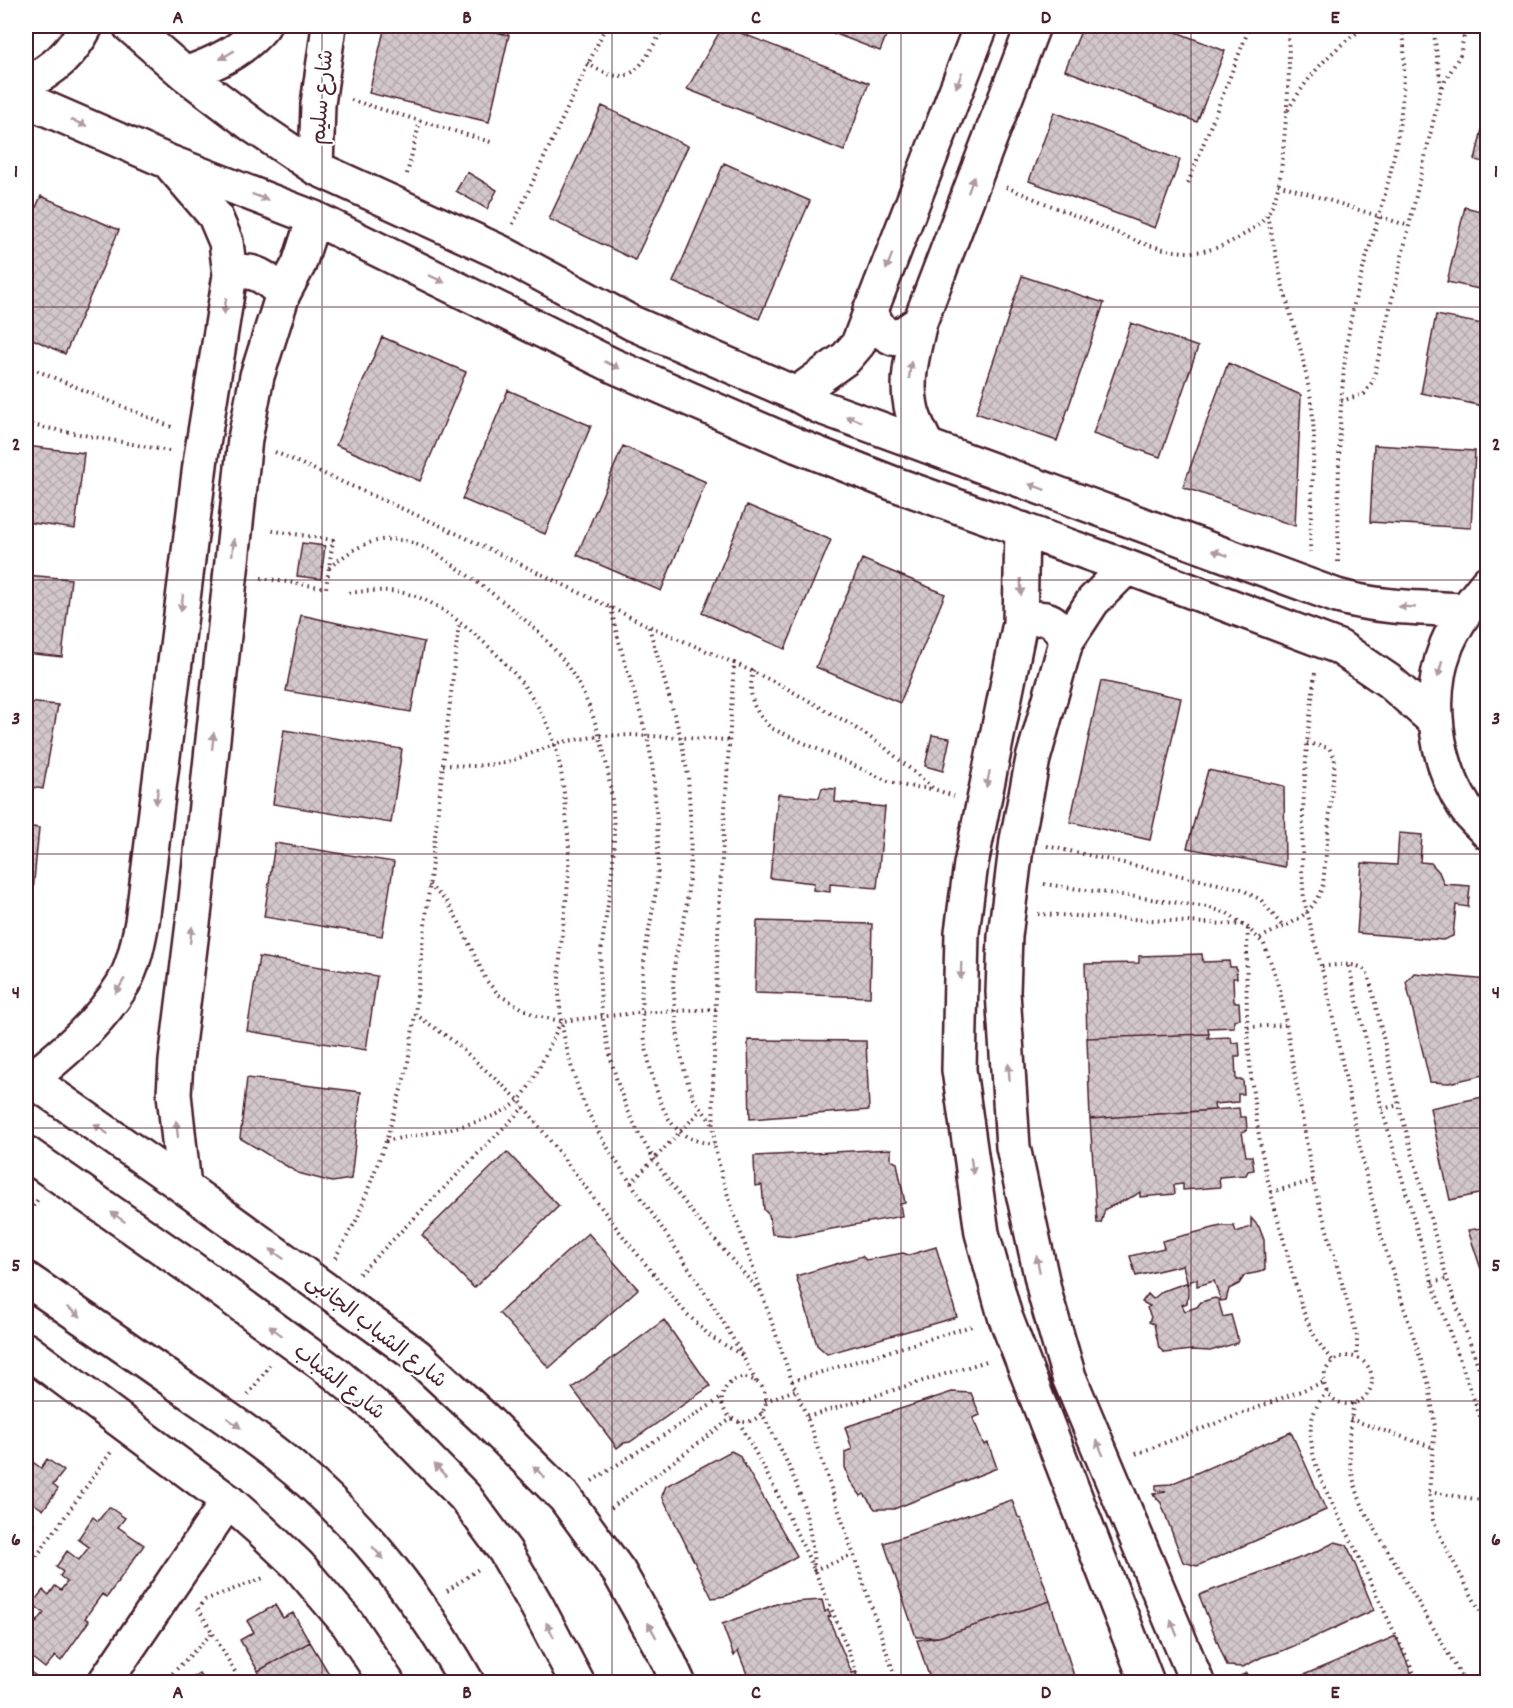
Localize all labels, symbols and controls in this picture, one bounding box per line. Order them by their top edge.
text: A [173,5,184,33]
text: B [462,5,472,33]
text: C [751,5,761,33]
text: D [1041,5,1052,33]
text: E [1330,5,1340,33]
street label: شارع سليم [305,48,343,146]
one-way arrow [219,50,235,61]
one-way arrow [954,71,963,89]
one-way arrow [71,118,89,128]
text: 1 [14,159,18,187]
text: 1 [1494,159,1498,187]
one-way arrow [967,176,977,194]
one-way arrow [251,192,269,202]
one-way arrow [883,253,893,271]
one-way arrow [428,274,445,283]
one-way arrow [221,297,230,316]
one-way arrow [603,360,620,369]
one-way arrow [906,360,915,379]
one-way arrow [845,414,863,424]
text: 2 [12,432,20,460]
text: 2 [1492,432,1500,460]
one-way arrow [1028,481,1046,491]
one-way arrow [228,538,238,557]
one-way arrow [1211,548,1229,558]
one-way arrow [1017,578,1026,597]
one-way arrow [177,593,187,612]
one-way arrow [1397,603,1416,612]
one-way arrow [1435,660,1445,678]
text: 3 [12,706,20,734]
text: 3 [1492,706,1500,734]
one-way arrow [208,732,217,751]
one-way arrow [983,770,992,789]
one-way arrow [153,787,162,806]
one-way arrow [187,926,196,945]
one-way arrow [956,962,965,981]
one-way arrow [115,978,126,994]
text: 4 [12,980,20,1008]
text: 4 [1492,980,1500,1008]
one-way arrow [1004,1062,1014,1081]
one-way arrow [173,1120,182,1139]
one-way arrow [93,1123,109,1135]
one-way arrow [968,1156,977,1175]
one-way arrow [110,1211,126,1223]
one-way arrow [269,1248,285,1260]
text: 5 [11,1253,21,1281]
text: 5 [1491,1253,1501,1281]
one-way arrow [1033,1254,1042,1273]
street label: شارع الشباب الجانبى [302,1267,452,1393]
one-way arrow [65,1306,81,1318]
one-way arrow [268,1325,284,1337]
street label: شارع الشباب [289,1338,391,1424]
one-way arrow [226,1417,242,1428]
one-way arrow [1095,1439,1104,1457]
one-way arrow [433,1463,447,1478]
one-way arrow [532,1465,547,1479]
text: 6 [11,1527,21,1555]
text: 6 [1491,1527,1501,1555]
one-way arrow [371,1545,384,1560]
one-way arrow [1169,1619,1179,1637]
one-way arrow [647,1621,657,1638]
one-way arrow [545,1622,555,1639]
text: A [173,1680,184,1708]
text: B [462,1680,472,1708]
text: C [751,1680,761,1708]
text: D [1041,1680,1052,1708]
text: E [1330,1680,1340,1708]

